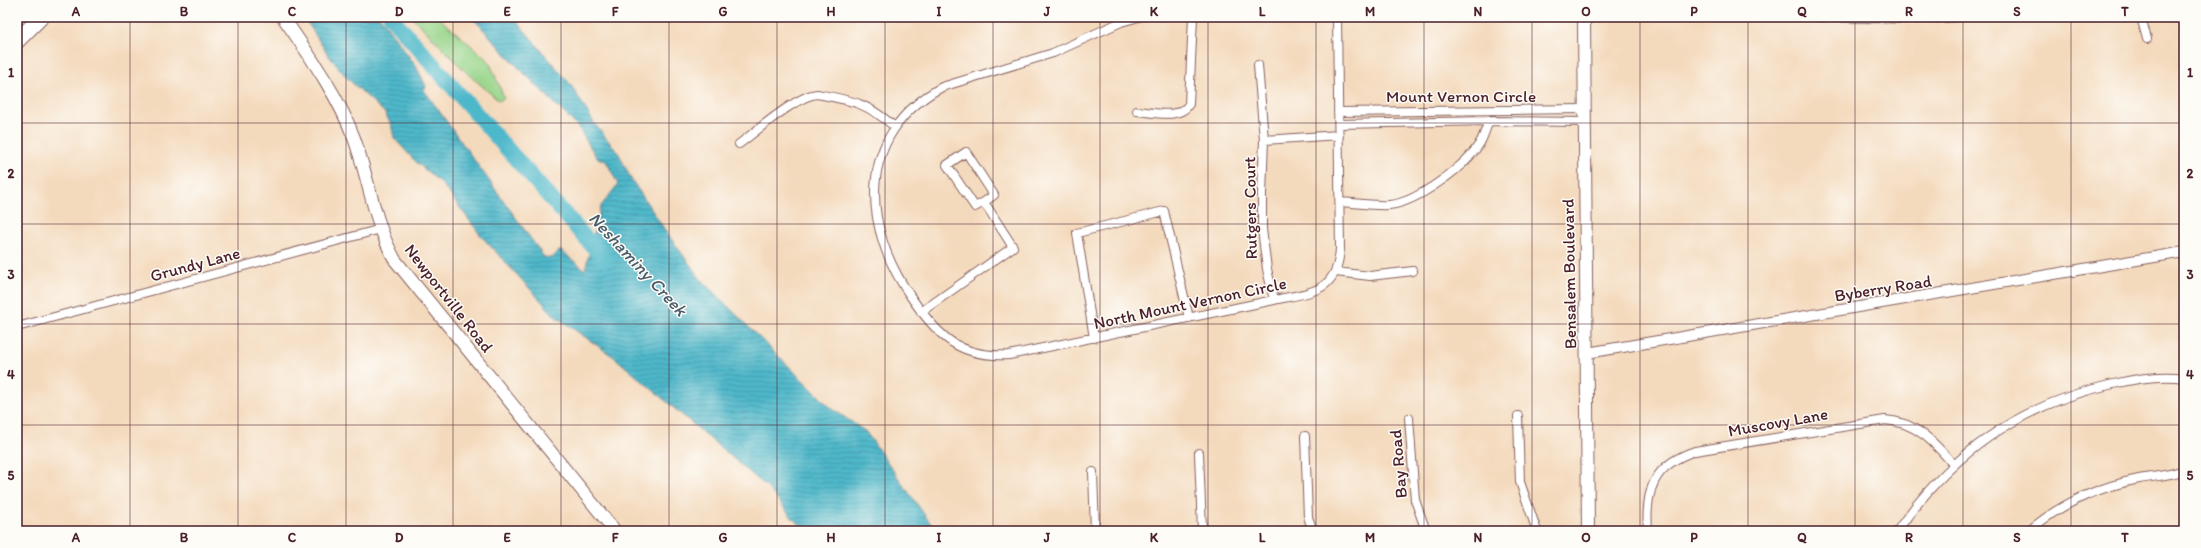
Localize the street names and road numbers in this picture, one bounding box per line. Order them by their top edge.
street label: Mount Vernon Circle [1386,86,1536,106]
street label: Rutgers Court [1239,156,1261,260]
street label: Bensalem Boulevard [1558,199,1580,349]
street label: Newportville Road [401,240,497,356]
street label: Grundy Lane [148,242,242,286]
street label: Byberry Road [1833,270,1934,306]
street label: North Mount Vernon Circle [1092,273,1288,333]
street label: Muscovy Lane [1727,403,1829,441]
street label: Bay Road [1385,429,1411,499]

